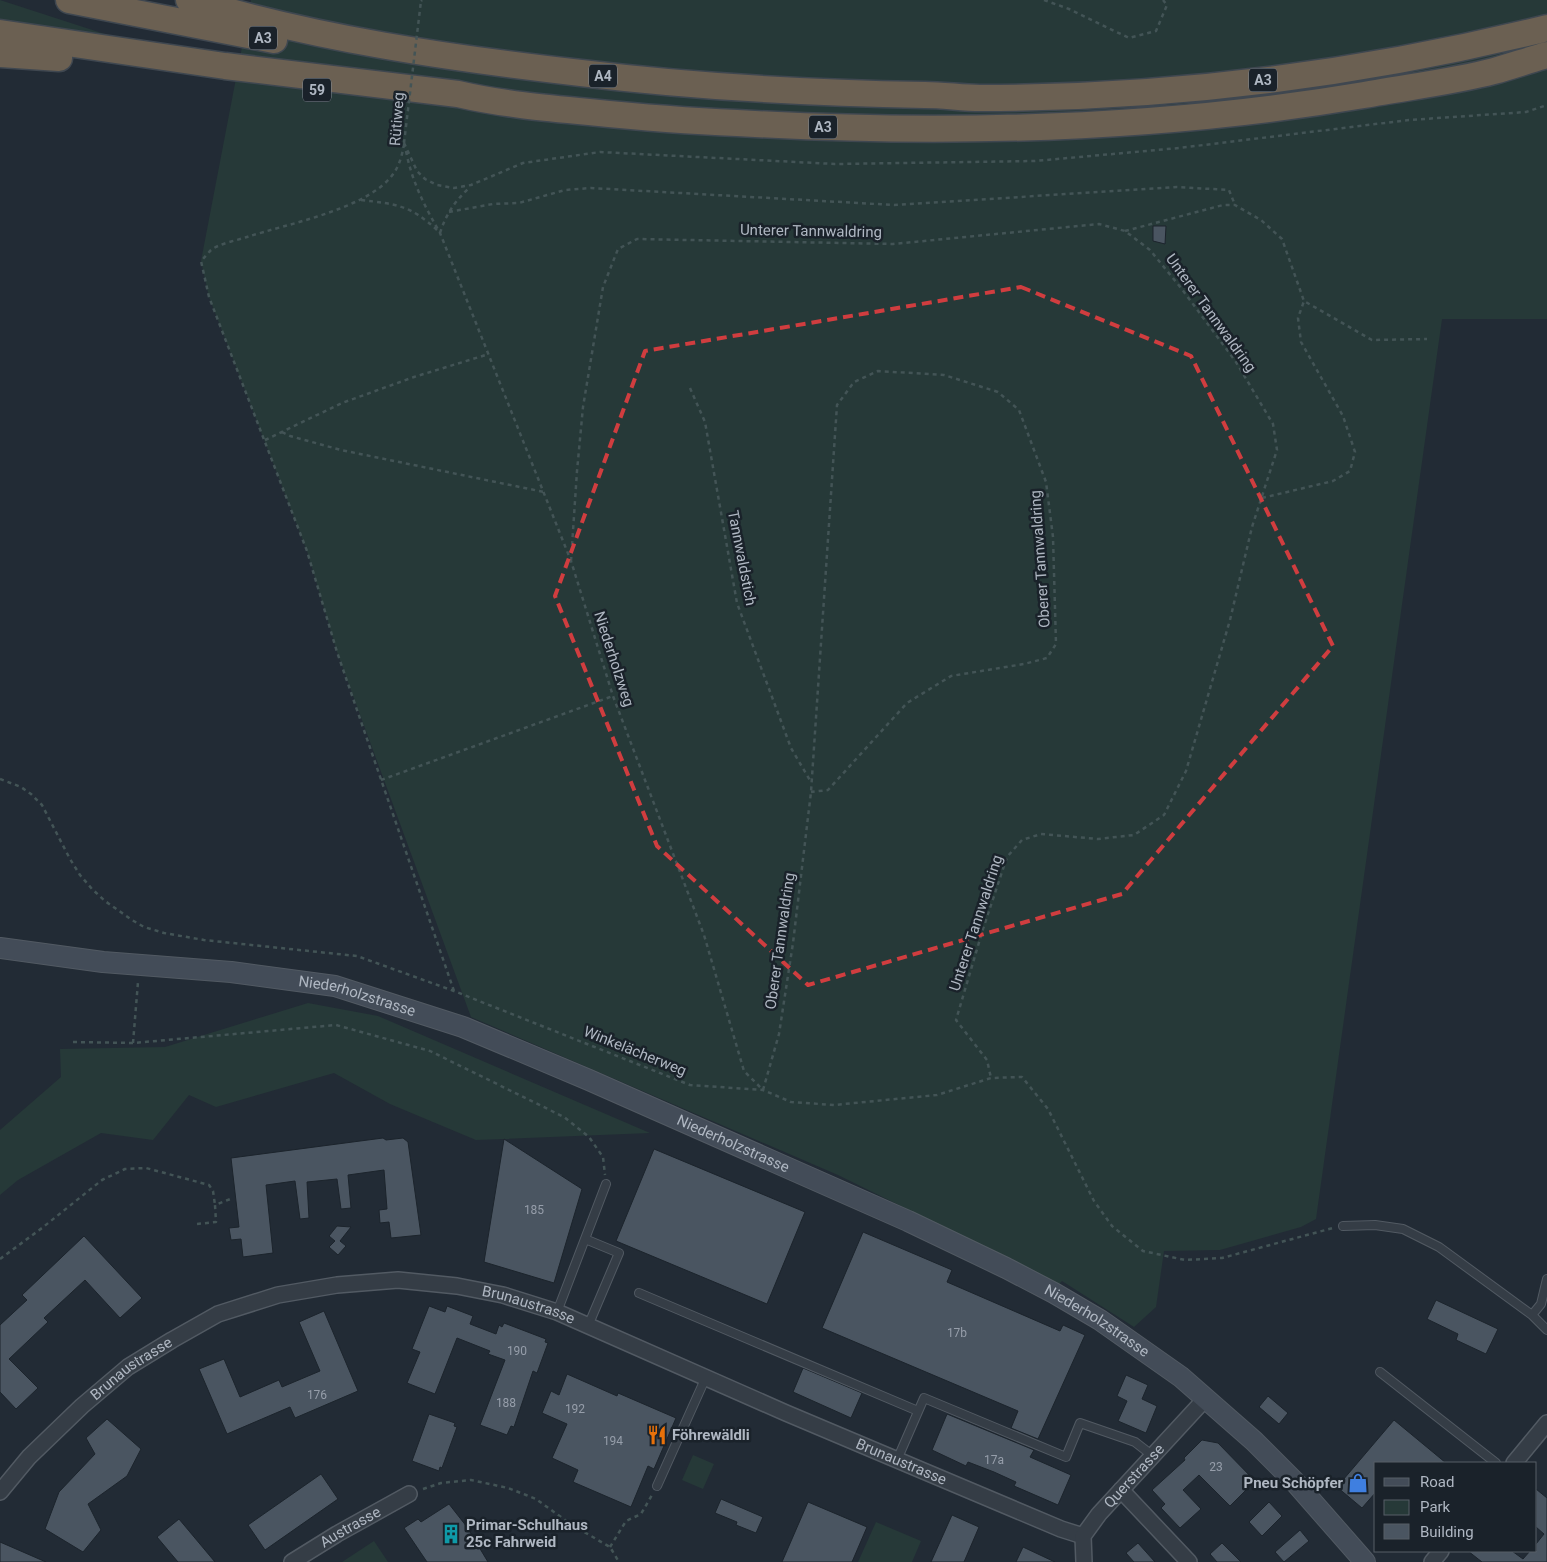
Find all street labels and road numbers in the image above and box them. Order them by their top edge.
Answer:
road number: A3 [249,26,277,49]
road number: A4 [589,64,617,88]
road number: A3 [1249,68,1277,92]
road number: 59 [303,78,331,102]
street label: Rütiweg [386,92,408,146]
road number: A3 [809,115,837,138]
street label: Unterer Tannwaldring [740,221,882,241]
street label: Unterer Tannwaldring [1162,250,1260,376]
street label: Oberer Tannwaldring [1026,490,1054,628]
street label: Tannwaldstich [724,509,760,607]
street label: Niederholzweg [590,609,638,709]
street label: Unterer Tannwaldring [945,853,1007,993]
street label: Oberer Tannwaldring [761,871,799,1011]
street label: Niederholzstrasse [297,972,418,1020]
street label: Winkelächerweg [581,1022,689,1080]
street label: Niederholzstrasse [674,1111,792,1176]
street label: Niederholzstrasse [1041,1281,1153,1361]
street label: Brunaustrasse [480,1282,578,1328]
street label: Brunaustrasse [87,1333,175,1404]
street label: Brunaustrasse [853,1435,949,1489]
street label: Querstrasse [1100,1440,1168,1512]
street label: Austrasse [316,1503,384,1551]

